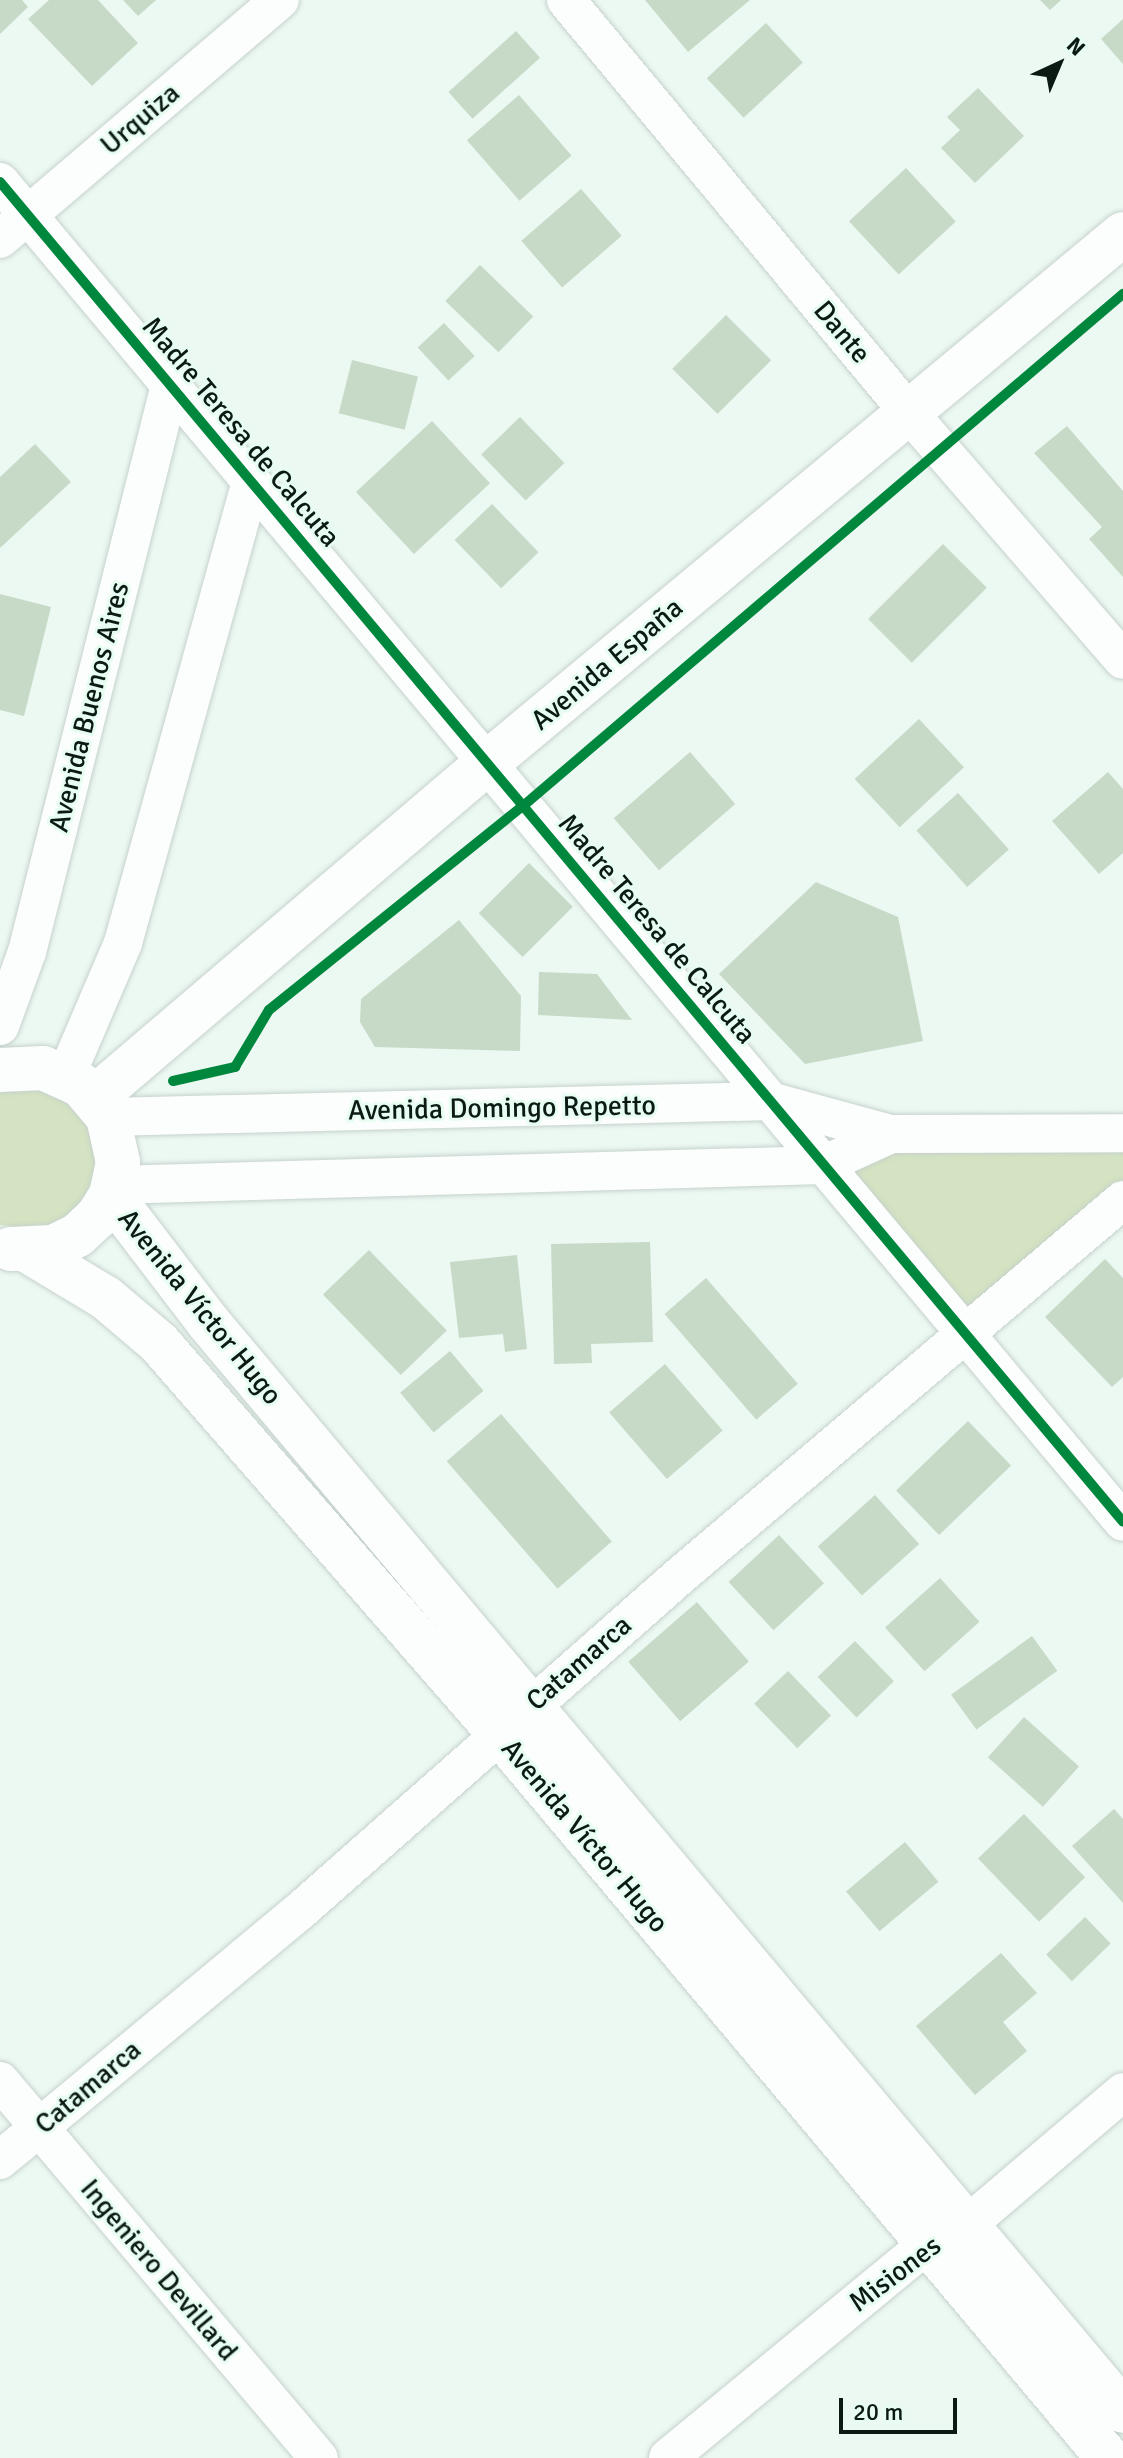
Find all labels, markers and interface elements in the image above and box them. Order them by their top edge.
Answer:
north arrow [1019,24,1099,104]
text: N [1061,31,1091,61]
street label: Urquiza [94,76,186,162]
street label: Dante [806,294,878,370]
street label: Madre Teresa de Calcuta [135,310,347,554]
street label: Avenida Buenos Aires [42,579,136,835]
street label: Avenida España [524,591,690,737]
street label: Madre Teresa de Calcuta [551,807,763,1051]
street label: Avenida Domingo Repetto [348,1089,656,1127]
street label: Avenida Víctor Hugo [111,1202,289,1412]
street label: Catamarca [520,1608,638,1718]
street label: Avenida Víctor Hugo [494,1732,676,1940]
street label: Catamarca [28,2033,148,2141]
street label: Ingeniero Devillard [73,2172,245,2368]
street label: Misiones [842,2229,948,2319]
scale bar [843,2382,961,2432]
text: 20 m [853,2397,903,2427]

